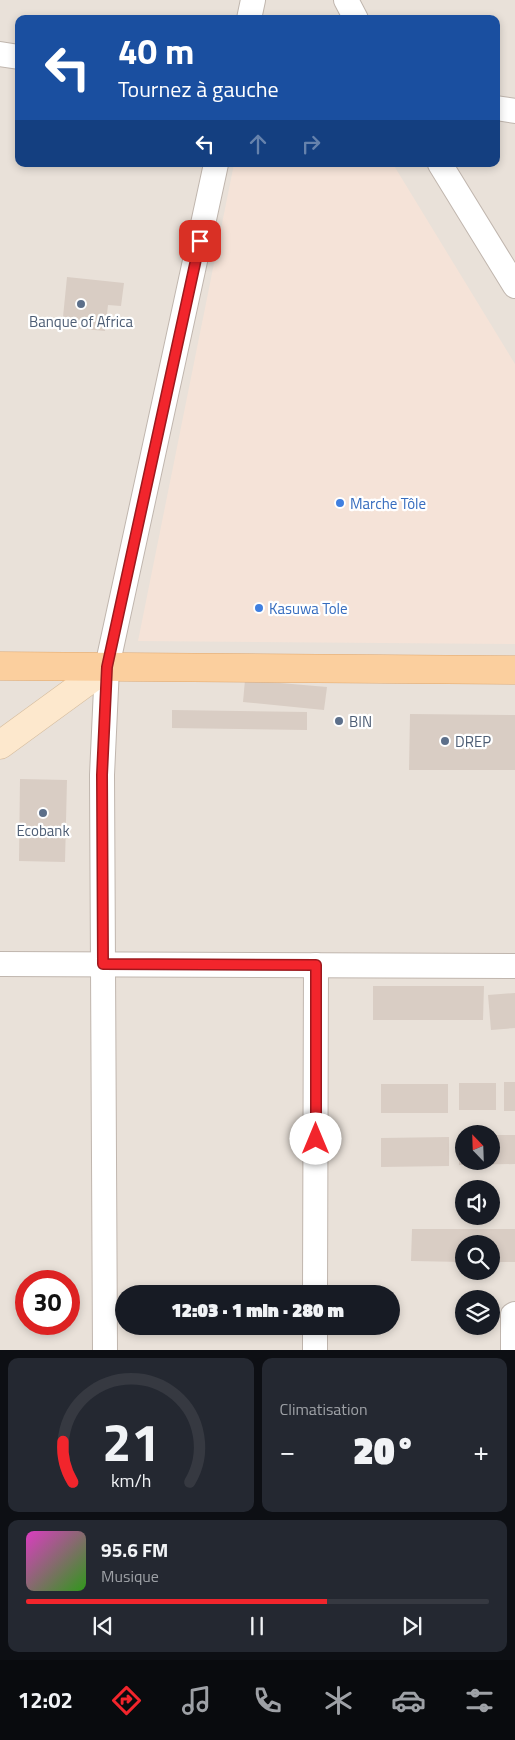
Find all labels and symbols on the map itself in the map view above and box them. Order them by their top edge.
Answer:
pin [179,220,221,262]
marker: Banque of Africa [75,298,87,310]
place label: Banque of Africa [29,310,134,333]
place label: Marche Tôle [350,492,426,515]
marker: Marche Tôle [334,497,346,509]
place label: Kasuwa Tole [269,597,348,620]
marker: Kasuwa Tole [253,602,265,614]
place label: BIN [349,710,372,733]
marker: BIN [333,715,345,727]
place label: DREP [455,730,491,753]
marker: DREP [439,735,451,747]
marker: Ecobank [37,807,49,819]
place label: Ecobank [16,819,70,842]
position arrow [289,1112,341,1164]
north arrow [455,1125,500,1170]
speed limit sign: 30 [15,1270,80,1335]

